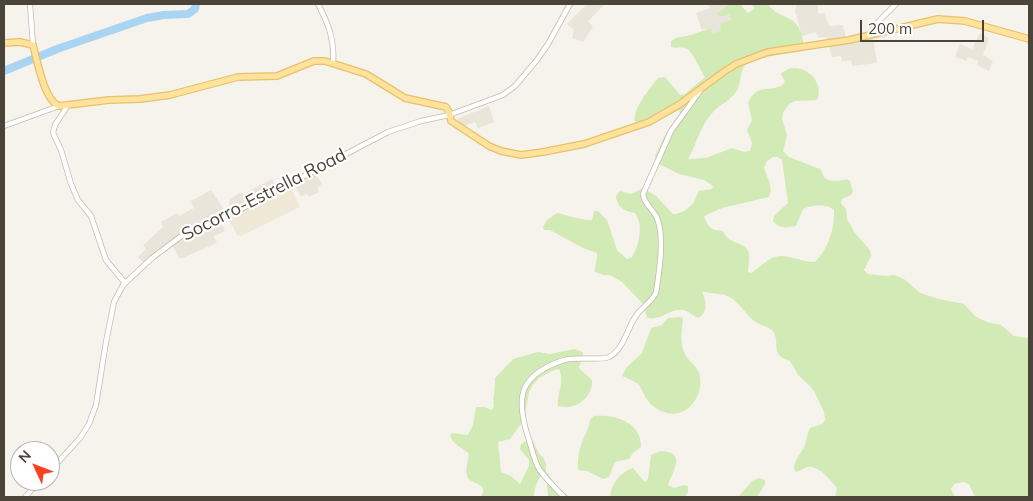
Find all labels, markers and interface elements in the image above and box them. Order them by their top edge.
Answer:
scale bar [863,10,987,42]
text: 200 m [868,19,912,38]
street label: Socorro-Estrella Road [178,144,350,246]
north arrow [10,441,60,491]
text: N [15,446,35,466]

